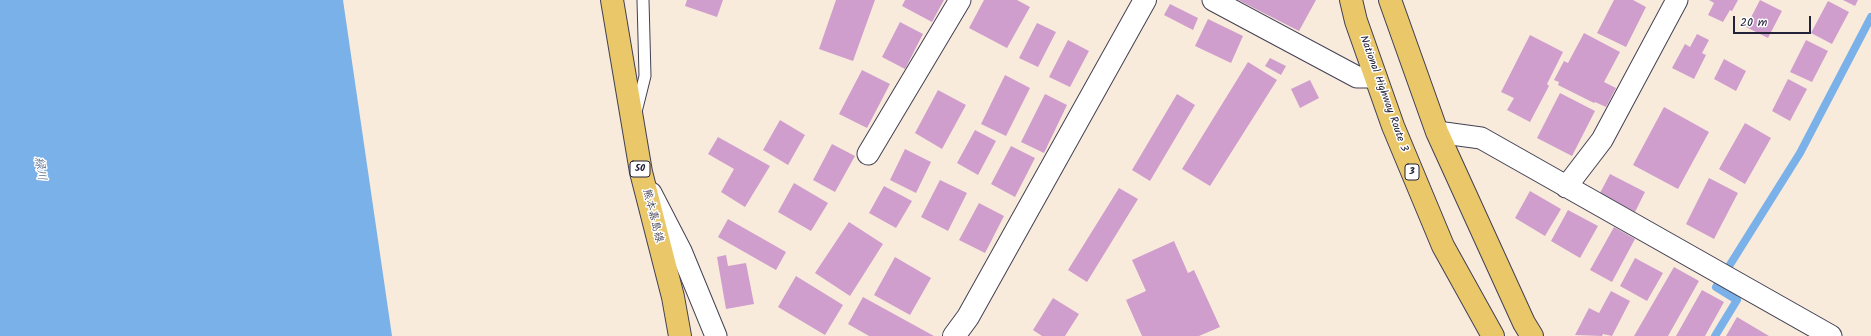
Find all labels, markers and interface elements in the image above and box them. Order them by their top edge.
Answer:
scale bar [1735,8,1813,34]
text: 20 m [1740,13,1767,32]
street label: National Highway Route 3 [1356,34,1410,154]
water label: 緑川 [30,156,48,182]
road number: 50 [630,161,650,177]
road number: 3 [1405,164,1419,180]
street label: 熊本嘉島線 [639,188,665,244]

